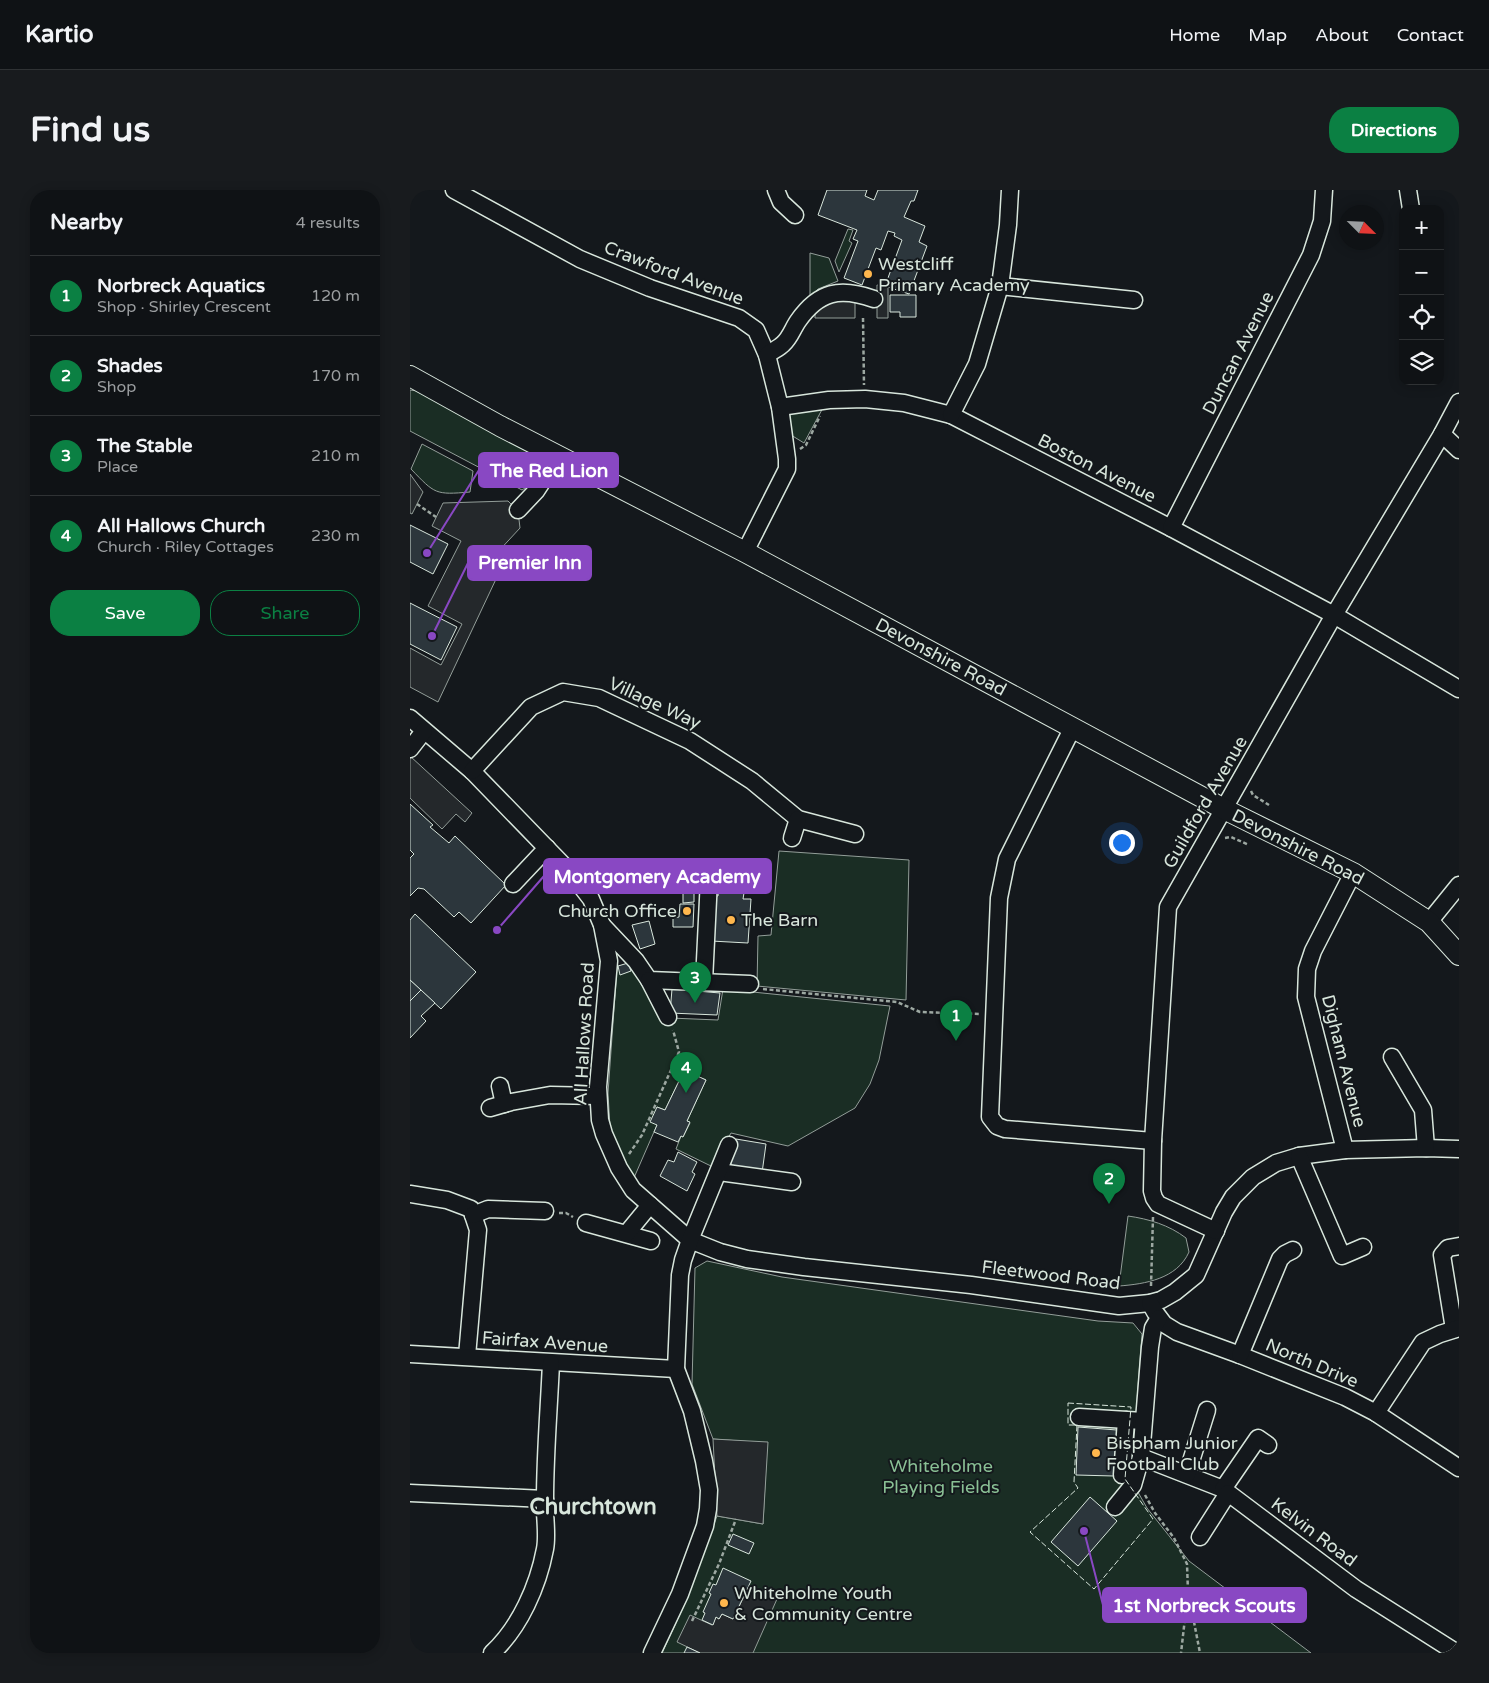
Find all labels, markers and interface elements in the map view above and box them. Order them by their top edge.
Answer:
text: Kartio [25,20,94,49]
text: Home [1169,24,1220,46]
text: Map [1248,24,1287,46]
text: About [1315,24,1369,46]
text: Contact [1397,24,1464,46]
button: Directions [1329,107,1459,153]
text: Find us [30,109,150,151]
north arrow [1339,205,1384,250]
map controls [1399,205,1444,385]
button: + [1399,205,1444,250]
text: Nearby [50,210,123,235]
text: 4 results [296,213,360,233]
street label: Crawford Avenue [601,236,747,310]
button: − [1399,250,1444,295]
place label: Westcliff Primary Academy [878,253,1030,296]
marker: Westcliff Primary Academy [862,268,874,280]
text: Norbreck Aquatics [97,275,265,297]
text: 1 [61,286,71,306]
text: 120 m [311,286,360,306]
street label: Duncan Avenue [1198,288,1278,418]
button: locate [1399,295,1444,340]
text: Shop · Shirley Crescent [97,297,271,317]
button: layers [1399,340,1444,385]
text: Shades [97,355,163,377]
text: 2 [61,366,71,386]
text: 170 m [311,366,360,386]
text: Shop [97,377,136,397]
street label: Boston Avenue [1034,429,1160,507]
text: The Stable [97,435,192,457]
text: 3 [61,446,71,466]
text: 210 m [311,446,360,466]
callout: The Red Lion [479,453,618,487]
text: Place [97,457,138,477]
text: The Red Lion [489,460,608,482]
text: All Hallows Church [97,515,265,537]
text: 4 [61,526,71,546]
text: 230 m [311,526,360,546]
text: Church · Riley Cottages [97,537,274,557]
callout: Premier Inn [468,546,591,580]
text: Premier Inn [478,552,582,574]
button: Save [50,590,200,636]
button: Share [210,590,360,636]
street label: Devonshire Road [872,613,1010,701]
street label: Village Way [605,672,705,734]
street label: Guildford Avenue [1158,732,1252,872]
street label: Devonshire Road [1228,804,1368,890]
your location [1109,830,1135,856]
callout: Montgomery Academy [544,859,771,893]
text: Montgomery Academy [553,866,761,889]
place label: Church Office [558,900,677,922]
marker: Church Office [681,905,693,917]
place label: The Barn [741,909,818,931]
marker: The Barn [725,914,737,926]
street label: All Hallows Road [569,962,599,1106]
pin: 3 [679,962,711,1003]
street label: Digham Avenue [1317,992,1371,1130]
pin: 1 [940,1000,972,1041]
pin: 4 [670,1052,702,1093]
pin: 2 [1093,1163,1125,1204]
street label: Fleetwood Road [980,1256,1122,1294]
street label: Fairfax Avenue [481,1327,609,1357]
street label: North Drive [1262,1334,1362,1392]
place label: Bispham Junior Football Club [1106,1432,1238,1475]
marker: Bispham Junior Football Club [1090,1447,1102,1459]
park label: Whiteholme Playing Fields [882,1455,1000,1498]
street label: Kelvin Road [1267,1493,1361,1571]
district label: Churchtown [529,1494,657,1520]
place label: Whiteholme Youth & Community Centre [734,1582,912,1625]
callout: 1st Norbreck Scouts [1103,1588,1306,1622]
text: 1st Norbreck Scouts [1112,1595,1296,1617]
marker: Whiteholme Youth & Community Centre [718,1597,730,1609]

